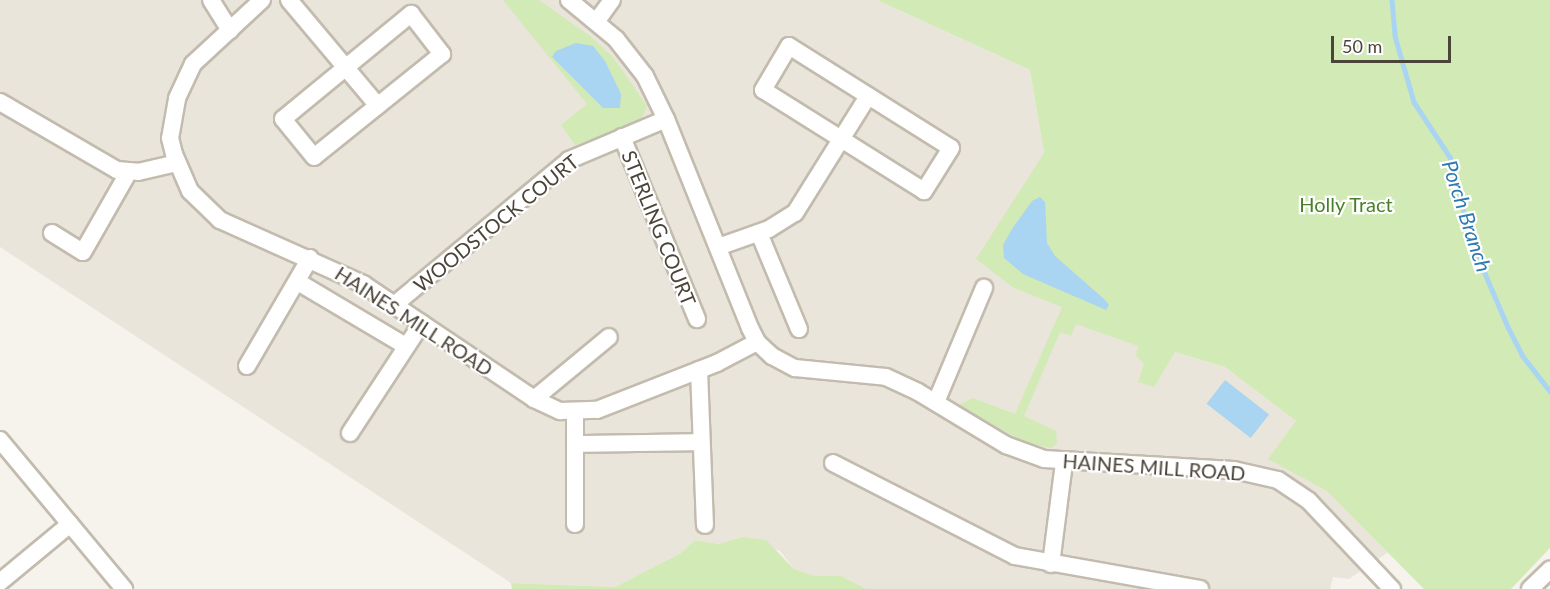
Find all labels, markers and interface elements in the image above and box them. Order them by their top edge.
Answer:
scale bar [1334,24,1454,62]
text: 50 m [1342,35,1382,57]
street label: STERLING COURT [617,147,701,309]
street label: WOODSTOCK COURT [409,149,583,297]
water label: Porch Branch [1437,157,1497,275]
park label: Holly Tract [1299,192,1393,216]
street label: HAINES MILL ROAD [330,261,498,381]
street label: HAINES MILL ROAD [1061,449,1247,485]

